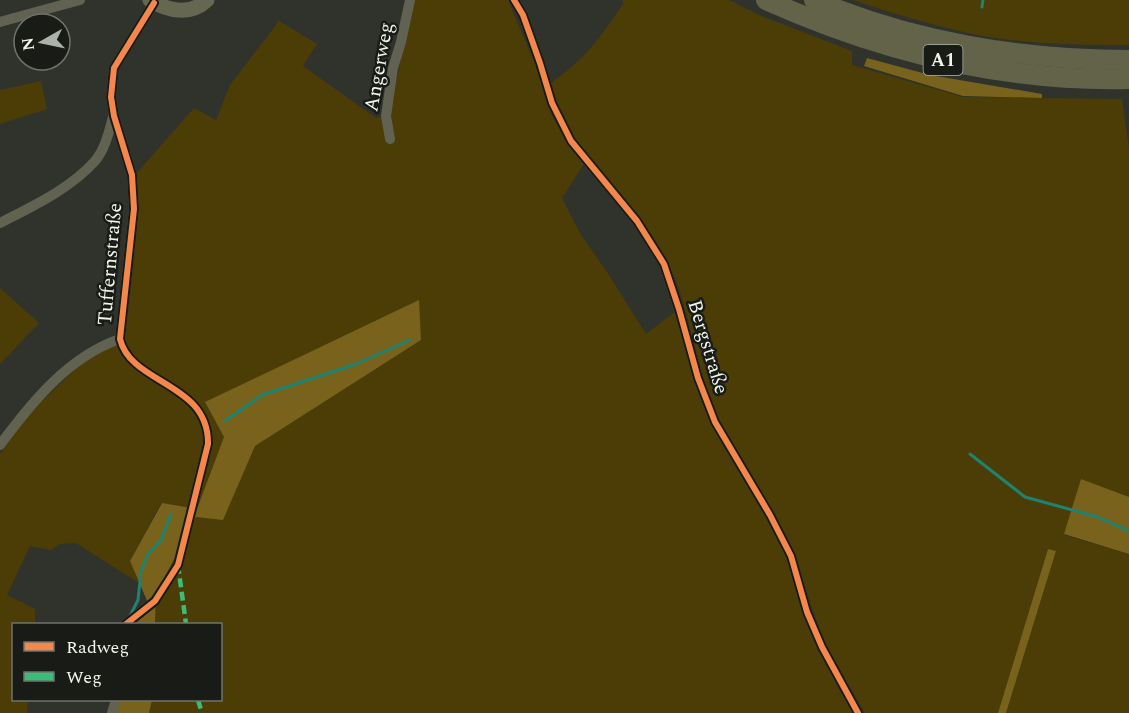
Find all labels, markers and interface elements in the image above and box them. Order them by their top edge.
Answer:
north arrow [12,12,72,72]
street label: Angerweg [356,20,402,114]
text: N [15,36,41,53]
road number: A1 [924,45,962,75]
street label: Tuffernstraße [90,202,130,326]
street label: Bergstraße [679,296,737,398]
legend [12,623,222,701]
text: Radweg [66,634,129,661]
text: Weg [66,664,102,691]

